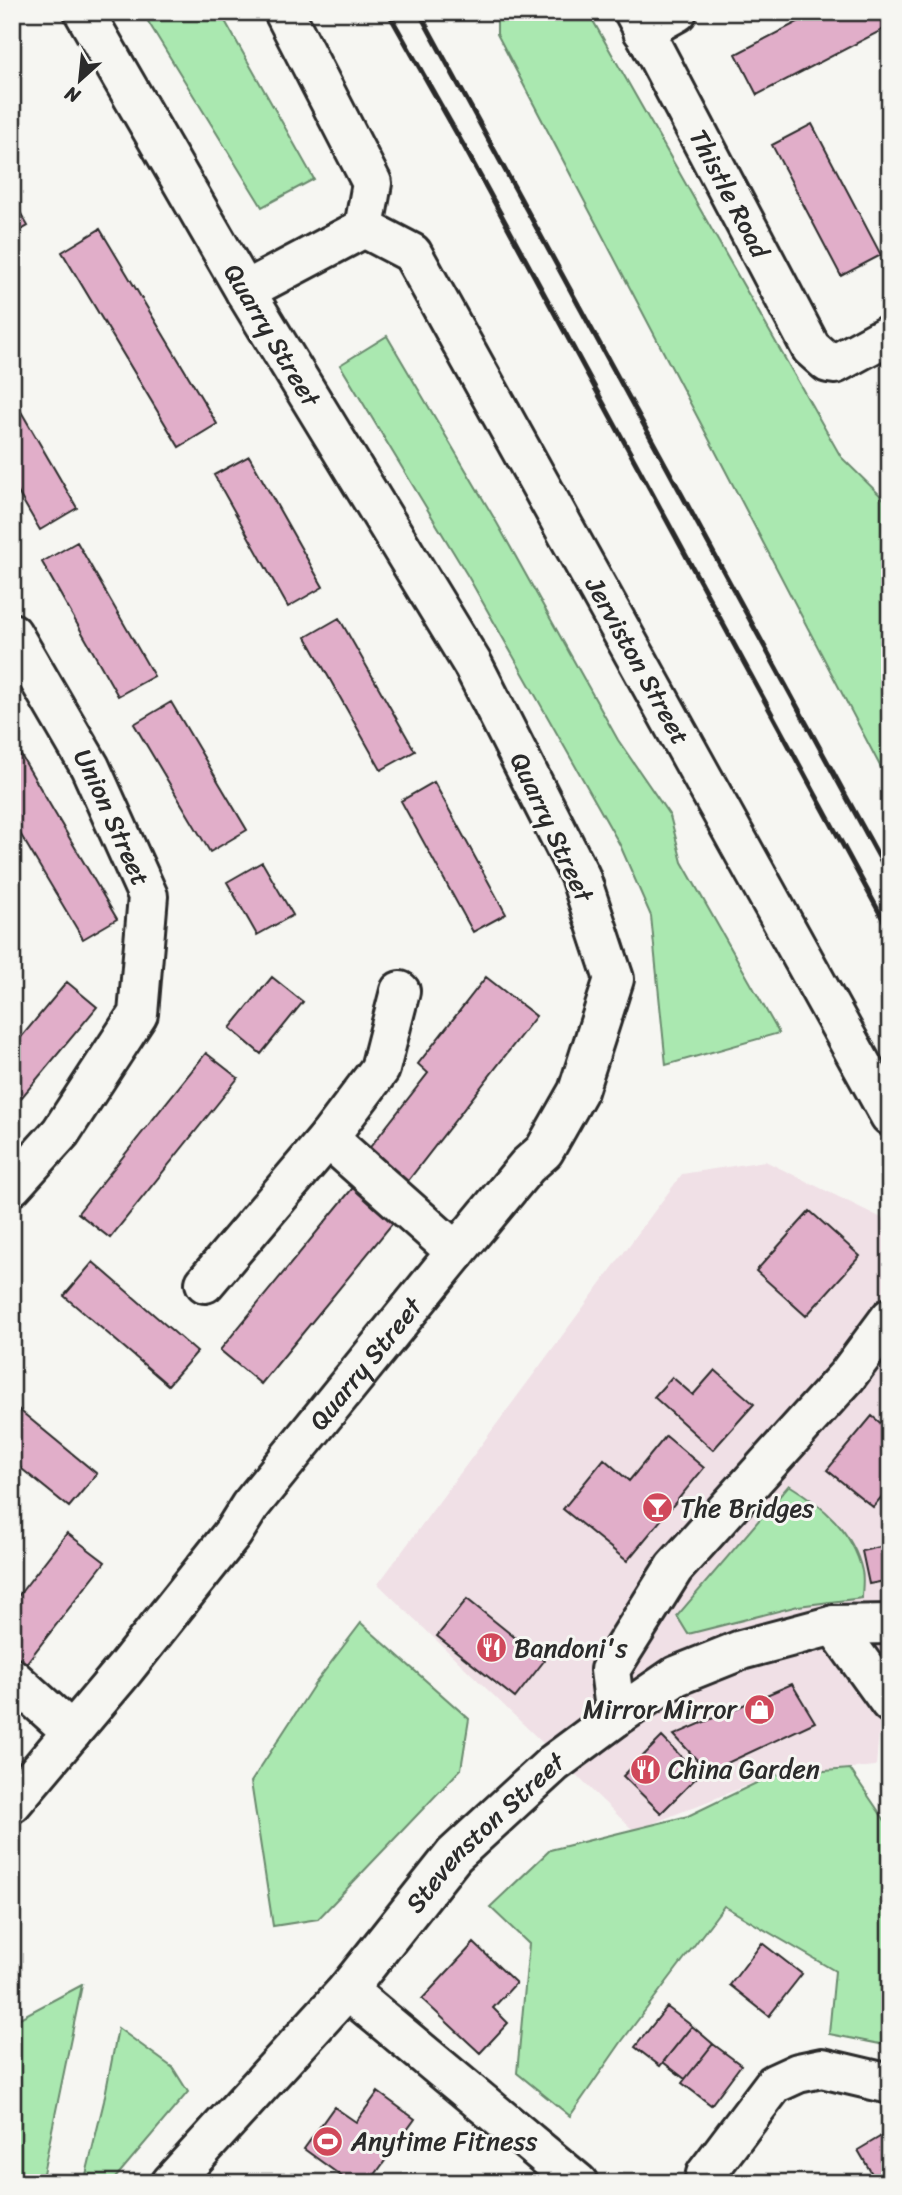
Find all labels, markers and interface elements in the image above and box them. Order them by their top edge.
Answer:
north arrow [46,46,116,116]
text: N [58,77,87,113]
street label: Thistle Road [676,120,784,268]
street label: Quarry Street [211,254,334,417]
street label: Jerviston Street [572,567,703,753]
street label: Union Street [61,739,164,894]
street label: Quarry Street [497,744,607,911]
street label: Quarry Street [297,1286,435,1441]
place label: The Bridges [680,1485,814,1531]
bar icon: The Bridges [640,1491,674,1525]
place label: Bandoni's [514,1625,628,1671]
restaurant icon: Bandoni's [474,1631,508,1665]
place label: Mirror Mirror [583,1686,738,1732]
shop icon: Mirror Mirror [743,1692,777,1726]
street label: Stevenston Street [393,1739,576,1923]
place label: China Garden [668,1746,820,1792]
restaurant icon: China Garden [628,1752,662,1786]
place label: Anytime Fitness [350,2118,537,2164]
sports icon: Anytime Fitness [311,2124,345,2158]

